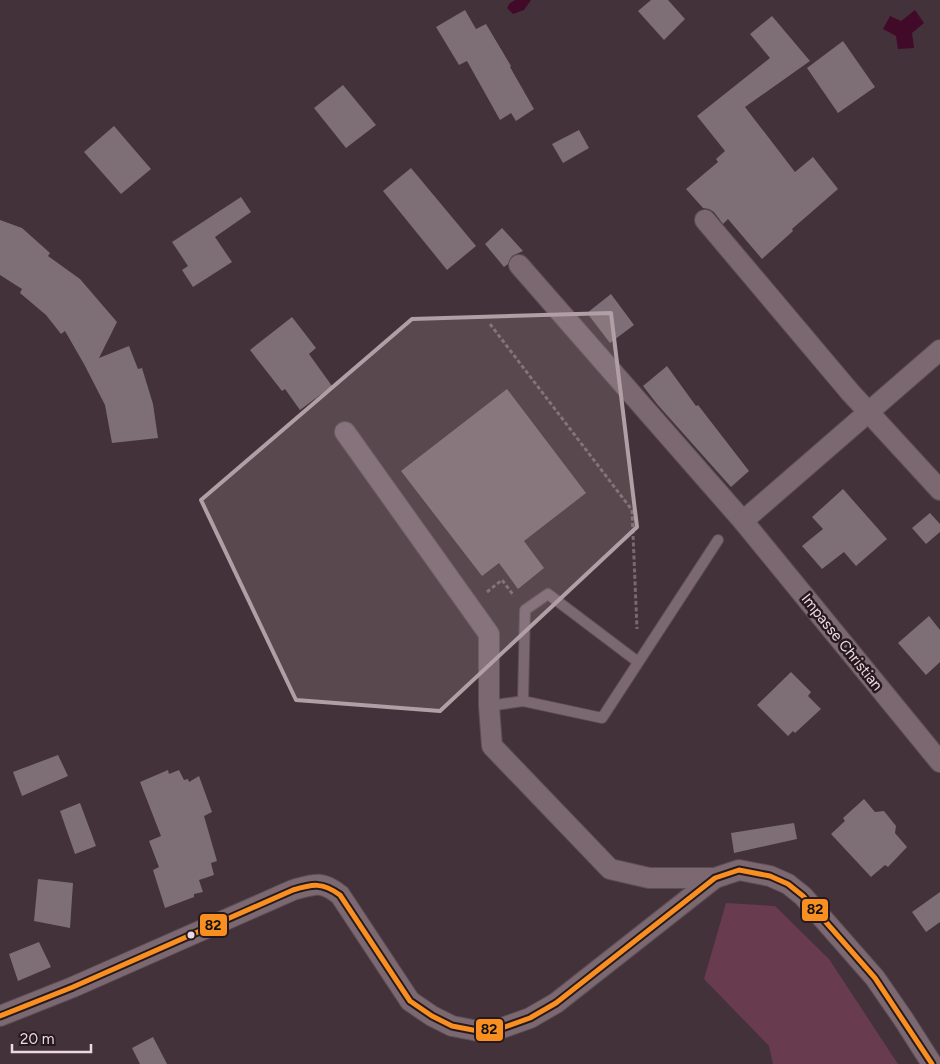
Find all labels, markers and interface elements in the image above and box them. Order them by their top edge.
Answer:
street label: Impasse Christian [798,590,886,694]
line badge: 82 [801,898,829,922]
text: 82 [807,901,823,918]
line badge: 82 [199,913,228,937]
text: 82 [205,917,221,934]
unlabelled marker [186,930,196,940]
line badge: 82 [475,1018,504,1042]
text: 82 [481,1021,497,1038]
scale bar [12,1022,91,1054]
text: 20 m [20,1030,54,1048]

